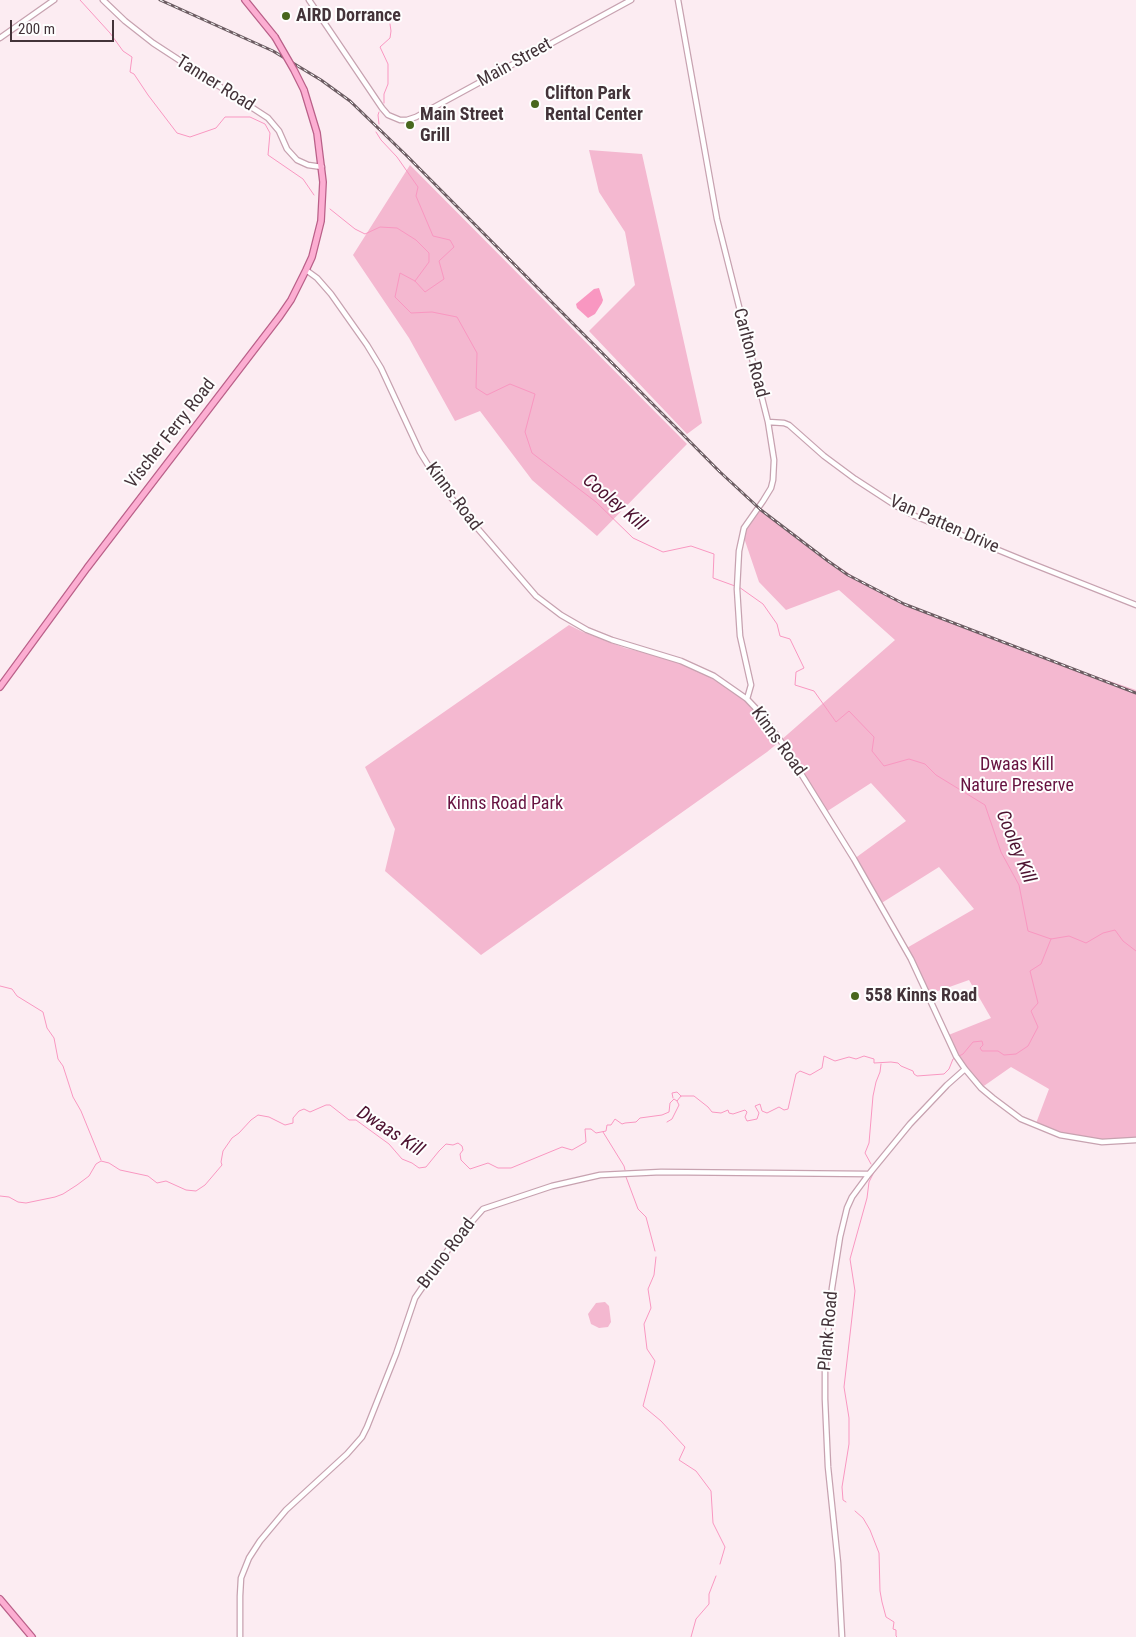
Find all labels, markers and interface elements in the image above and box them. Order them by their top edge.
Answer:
place label: AIRD Dorrance [296,5,401,27]
scale bar [12,10,116,42]
marker: AIRD Dorrance [280,10,292,22]
text: 200 m [18,20,55,38]
street label: Main Street [474,34,556,92]
street label: Tanner Road [172,51,258,117]
place label: Clifton Park Rental Center [545,83,643,126]
marker: Clifton Park Rental Center [529,98,541,110]
place label: Main Street Grill [420,104,503,146]
marker: Main Street Grill [404,119,416,131]
street label: Carlton Road [728,306,772,400]
street label: Vischer Ferry Road [121,375,221,493]
street label: Kinns Road [420,459,486,535]
water label: Cooley Kill [577,470,651,536]
street label: Van Patten Drive [886,491,1002,559]
street label: Kinns Road [746,703,810,781]
park label: Dwaas Kill Nature Preserve [960,754,1074,796]
park label: Kinns Road Park [447,793,563,815]
water label: Cooley Kill [990,807,1040,887]
place label: 558 Kinns Road [865,985,977,1007]
marker: 558 Kinns Road [849,990,861,1002]
water label: Dwaas Kill [352,1102,428,1162]
street label: Bruno Road [414,1215,480,1293]
street label: Plank Road [815,1290,843,1372]

